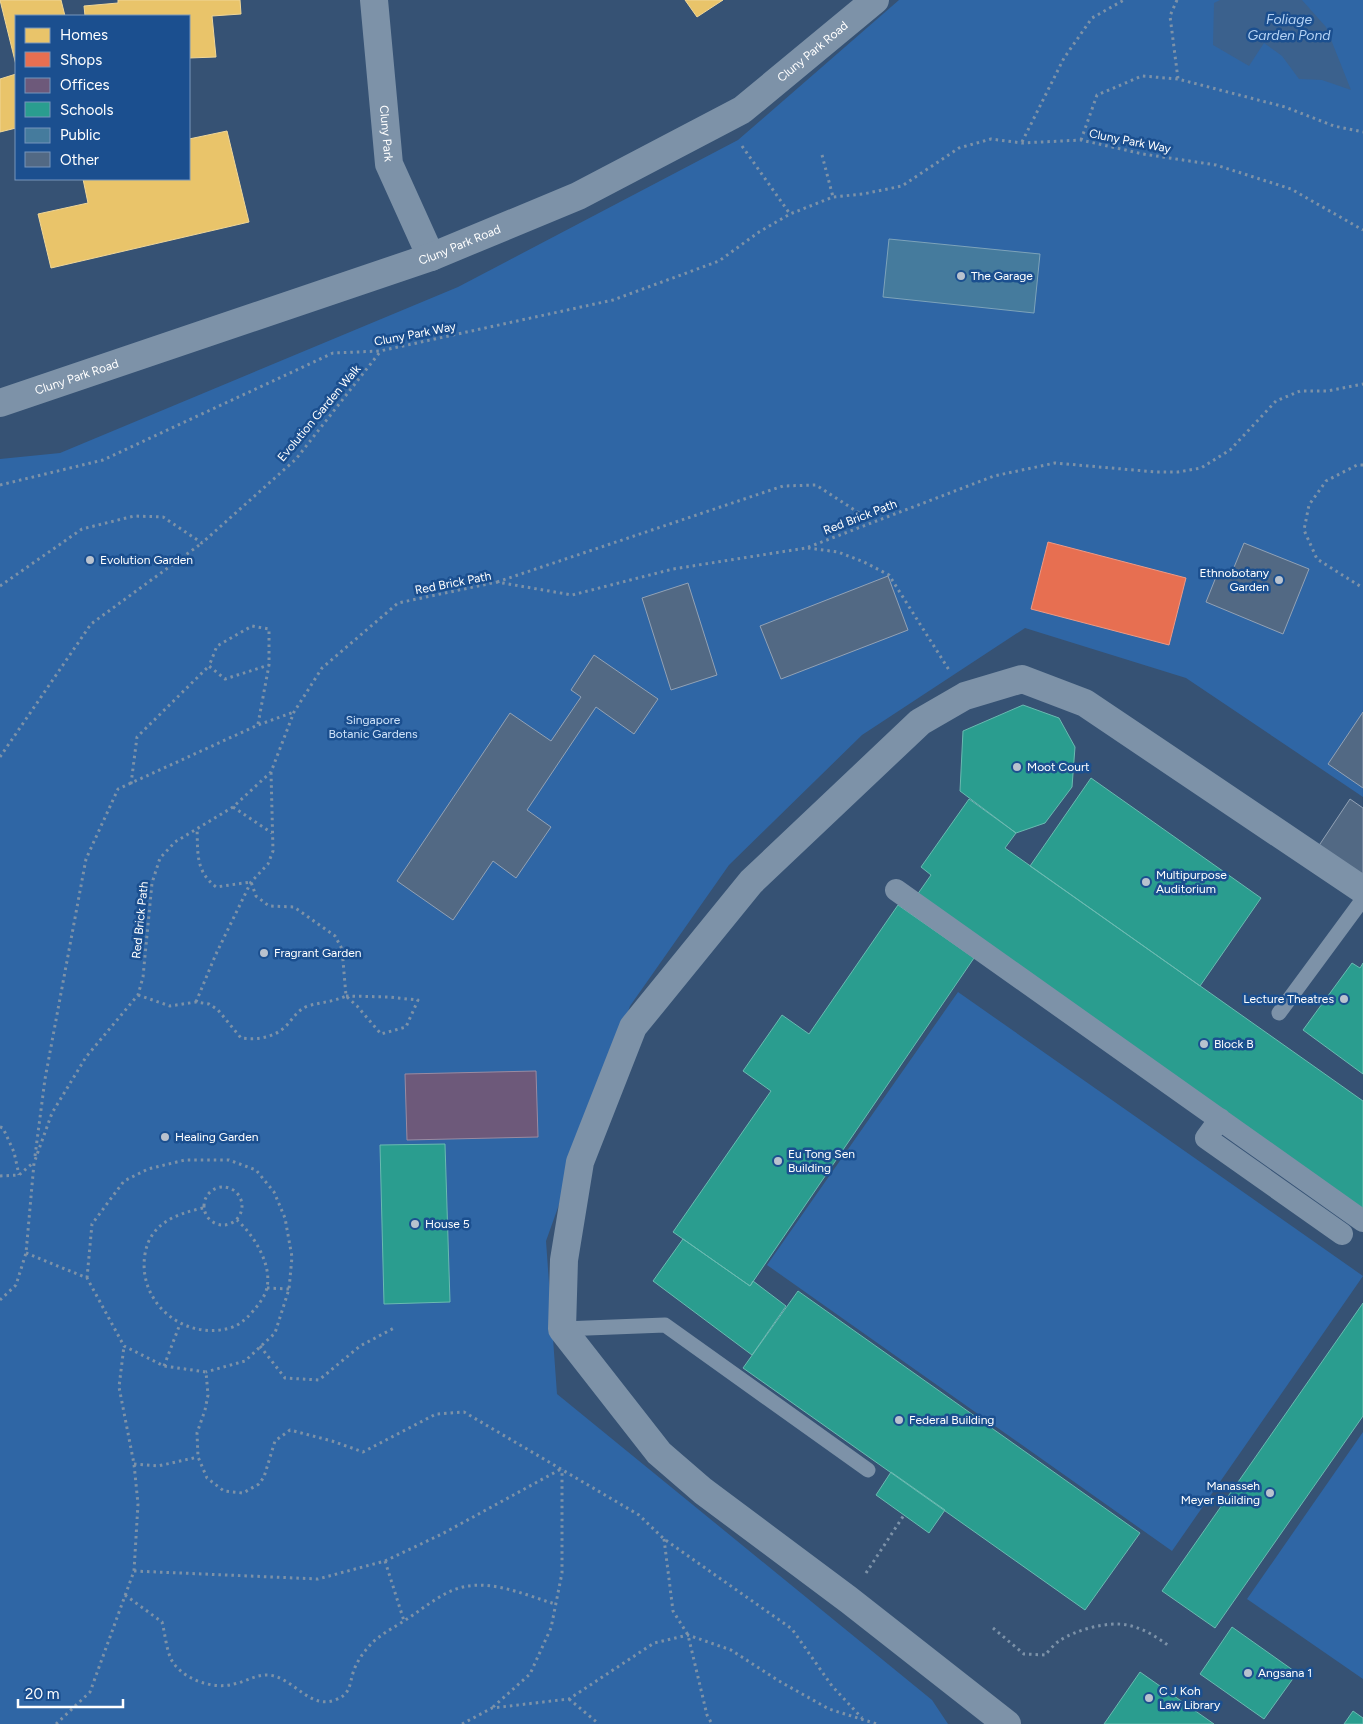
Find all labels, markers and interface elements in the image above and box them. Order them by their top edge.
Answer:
water label: Foliage Garden Pond [1248,11,1331,44]
legend [15,15,190,180]
street label: Cluny Park Road [774,18,851,85]
text: Homes [60,26,108,44]
text: Shops [60,51,102,69]
text: Offices [60,76,110,94]
text: Schools [60,101,113,119]
street label: Cluny Park [377,105,396,163]
text: Public [60,126,101,144]
street label: Cluny Park Way [1088,126,1173,156]
text: Other [60,151,99,169]
street label: Cluny Park Road [417,222,503,268]
place label: The Garage [971,269,1033,283]
marker: The Garage [955,270,967,282]
street label: Cluny Park Way [373,319,458,349]
street label: Cluny Park Road [33,356,120,398]
street label: Evolution Garden Walk [275,362,364,464]
street label: Red Brick Path [821,496,899,537]
place label: Evolution Garden [100,553,193,567]
marker: Evolution Garden [84,554,96,566]
place label: Ethnobotany Garden [1199,566,1270,594]
street label: Red Brick Path [414,569,493,597]
marker: Ethnobotany Garden [1273,574,1285,586]
park label: Singapore Botanic Gardens [328,713,418,741]
place label: Moot Court [1027,760,1090,774]
marker: Moot Court [1011,761,1023,773]
place label: Multipurpose Auditorium [1156,868,1227,896]
marker: Multipurpose Auditorium [1140,876,1152,888]
street label: Red Brick Path [129,880,151,959]
place label: Fragrant Garden [274,946,362,960]
marker: Fragrant Garden [258,947,270,959]
place label: Lecture Theatres [1243,992,1334,1006]
marker: Lecture Theatres [1338,993,1350,1005]
place label: Block B [1214,1037,1254,1051]
marker: Block B [1198,1038,1210,1050]
place label: Healing Garden [175,1130,259,1144]
marker: Healing Garden [159,1131,171,1143]
place label: Eu Tong Sen Building [788,1147,855,1175]
marker: Eu Tong Sen Building [772,1155,784,1167]
place label: House 5 [425,1217,470,1231]
marker: House 5 [409,1218,421,1230]
place label: Federal Building [909,1413,994,1427]
marker: Federal Building [893,1414,905,1426]
place label: Manasseh Meyer Building [1181,1479,1260,1507]
marker: Manasseh Meyer Building [1264,1487,1276,1499]
place label: Angsana 1 [1258,1666,1312,1680]
marker: Angsana 1 [1242,1667,1254,1679]
scale bar [18,1676,122,1708]
place label: C J Koh Law Library [1159,1684,1221,1712]
text: 20 m [25,1685,59,1703]
marker: C J Koh Law Library [1143,1692,1155,1704]

